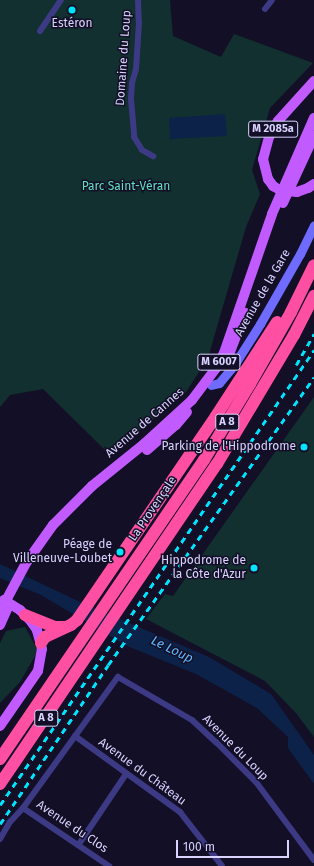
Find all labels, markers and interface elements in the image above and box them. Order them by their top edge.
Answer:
marker: Estéron [67,5,77,15]
street label: Domaine du Loup [113,10,135,106]
place label: Estéron [52,17,92,31]
road number: M 2085a [248,120,298,138]
park label: Parc Saint-Véran [82,180,170,194]
street label: Avenue de la Gare [232,247,294,339]
road number: M 6007 [197,353,241,371]
street label: Avenue de Cannes [103,385,187,461]
road number: A 8 [215,413,239,431]
place label: Parking de l'Hippodrome [162,440,296,454]
marker: Parking de l'Hippodrome [299,442,309,452]
street label: La Provençale [126,474,180,544]
place label: Péage de Villeneuve-Loubet [13,538,112,566]
marker: Péage de Villeneuve-Loubet [115,547,125,557]
place label: Hippodrome de la Côte d'Azur [161,554,246,582]
marker: Hippodrome de la Côte d'Azur [249,563,259,573]
water label: Le Loup [148,633,196,667]
road number: A 8 [34,709,58,727]
street label: Avenue du Loup [199,712,271,784]
street label: Avenue du Château [95,735,189,809]
street label: Avenue du Clos [34,798,110,856]
scale bar [178,832,291,858]
text: 100 m [183,840,215,854]

